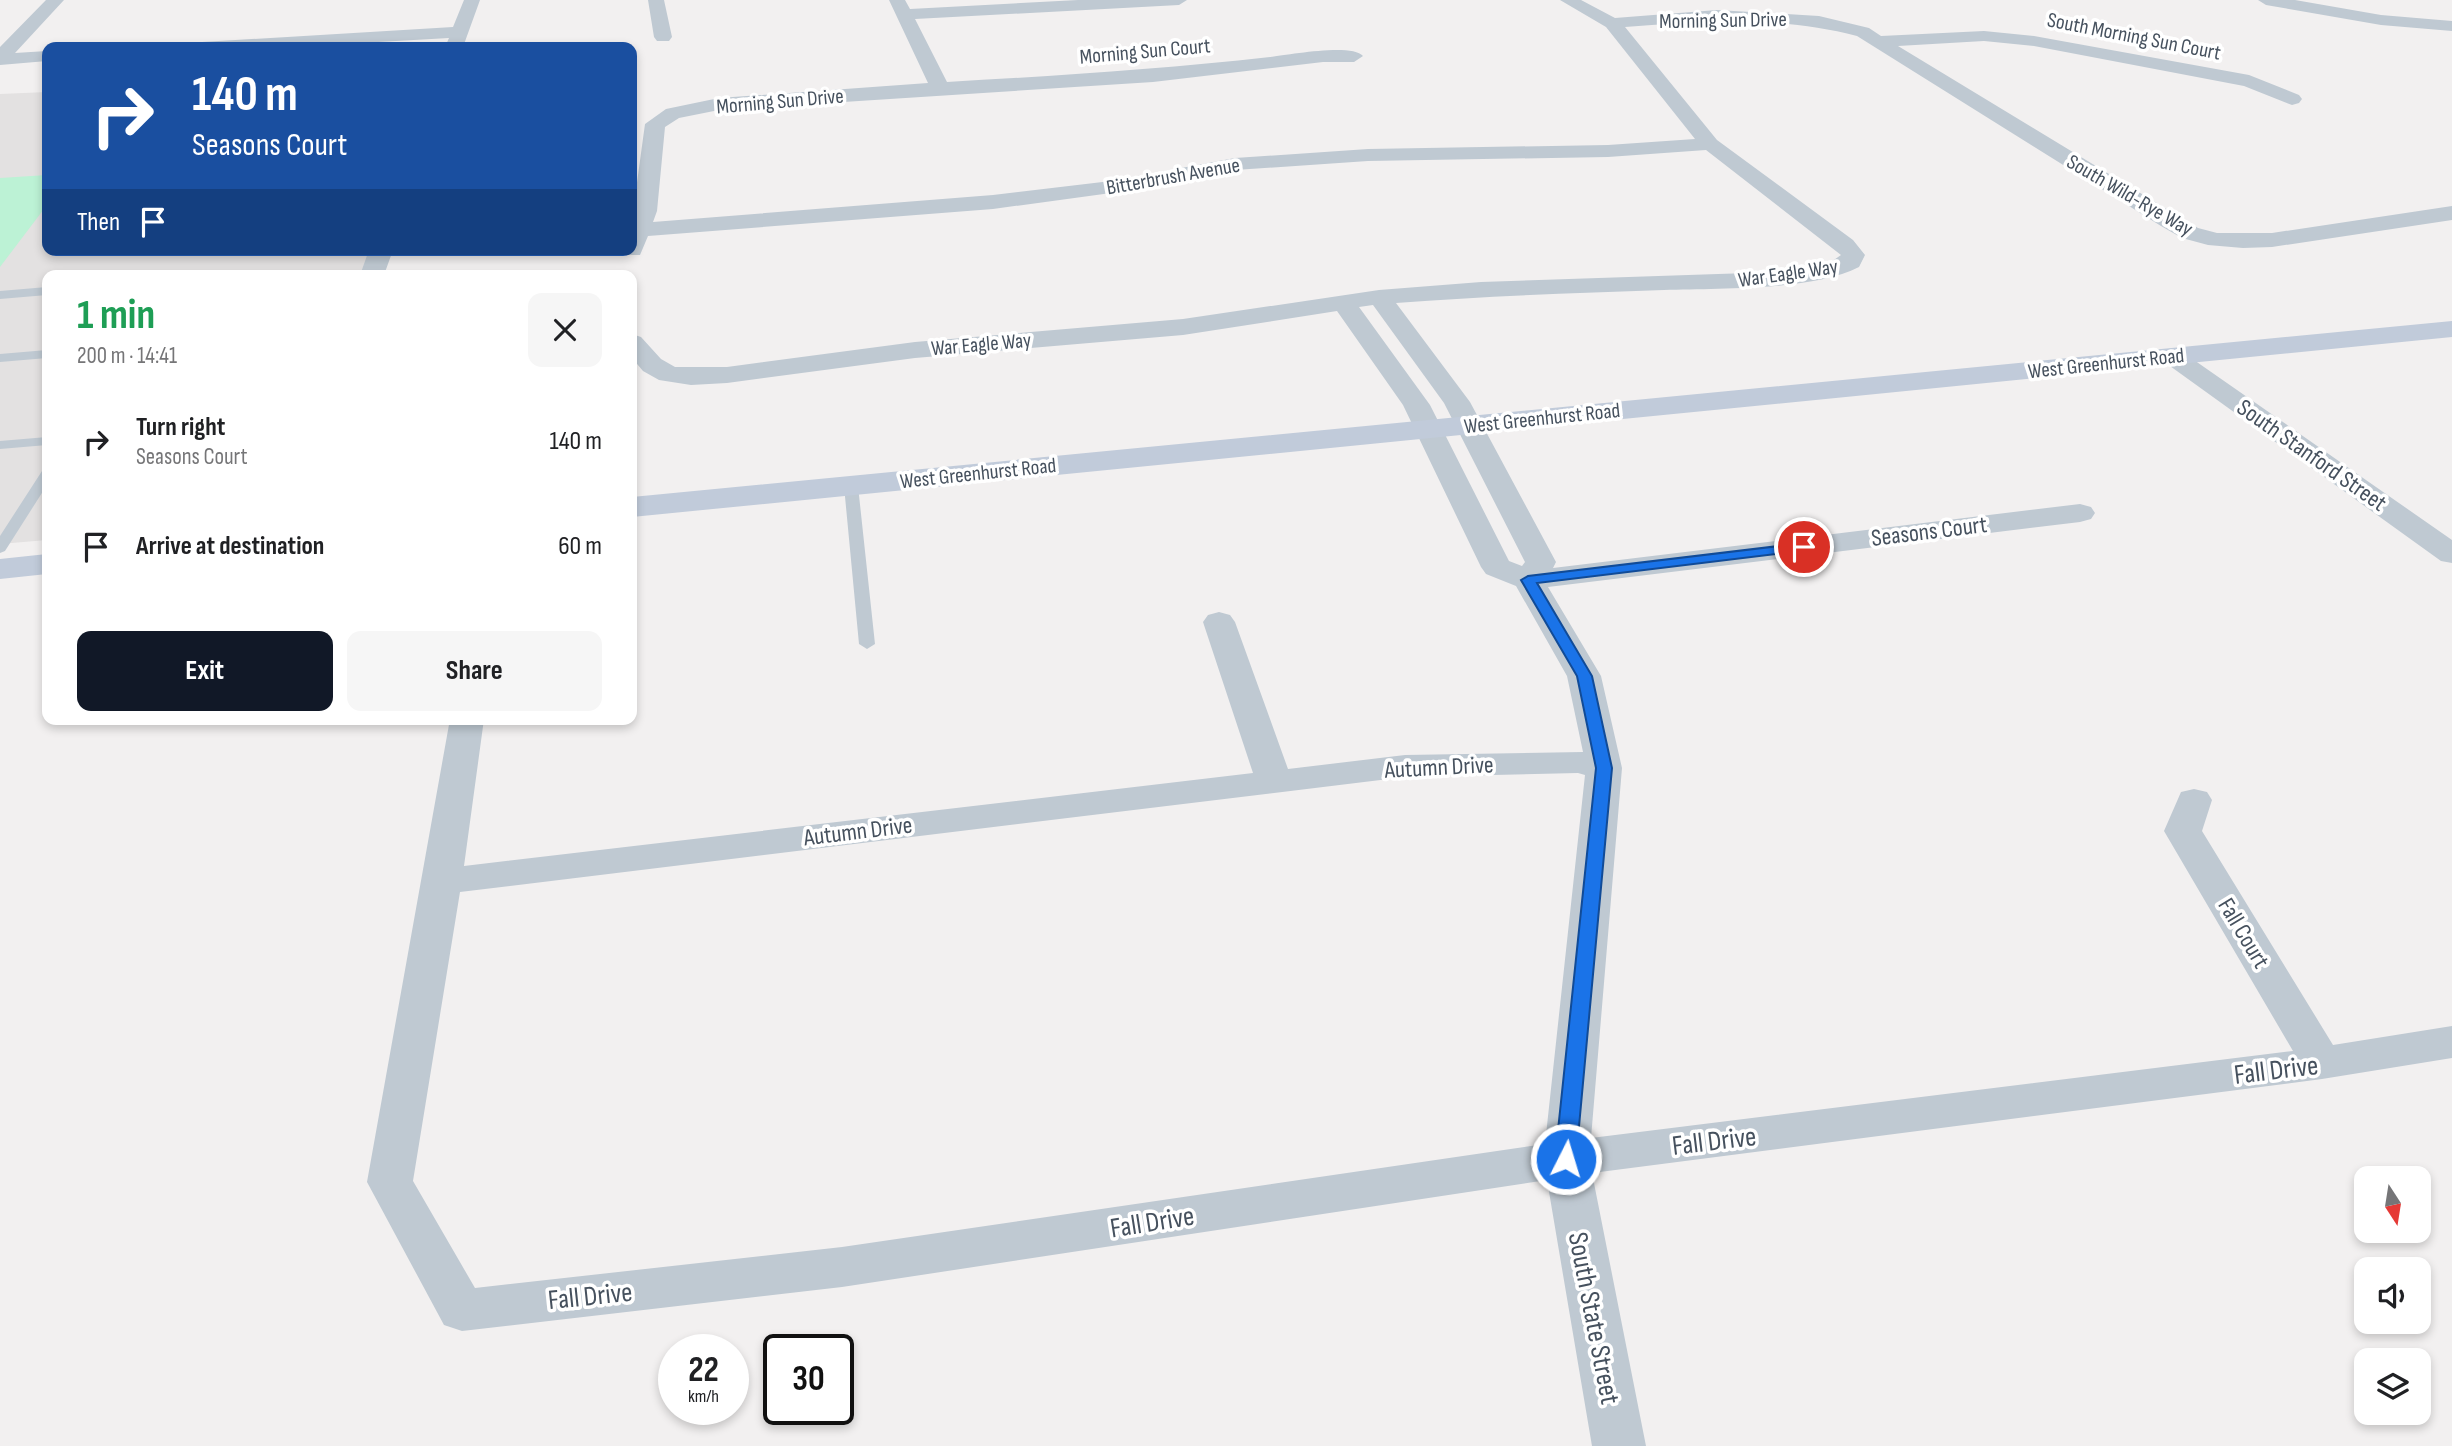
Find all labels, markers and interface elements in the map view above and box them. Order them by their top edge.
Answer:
street label: Morning Sun Drive [1659,7,1787,34]
street label: South Morning Sun Court [2045,7,2223,66]
street label: Morning Sun Court [1079,33,1211,70]
text: 140 m [192,66,298,125]
icon: right [77,70,168,161]
street label: Morning Sun Drive [715,83,845,120]
text: Seasons Court [192,126,347,165]
street label: South Wild-Rye Way [2062,149,2197,242]
street label: Bitterbrush Avenue [1104,152,1242,201]
icon: arrive [134,203,172,241]
text: Then [77,207,120,238]
street label: War Eagle Way [1737,254,1839,293]
text: 1 min [77,290,155,341]
button: close [528,293,602,367]
street label: War Eagle Way [930,328,1032,361]
text: 200 m · 14:41 [77,342,177,370]
street label: West Greenhurst Road [2027,343,2185,384]
street label: South Stanford Street [2231,393,2392,518]
street label: West Greenhurst Road [1463,398,1621,439]
text: Turn right [136,412,225,443]
icon: right [77,423,115,461]
text: 140 m [550,426,602,457]
text: Seasons Court [136,443,248,471]
street label: West Greenhurst Road [899,453,1057,494]
street label: Seasons Court [1870,510,1989,553]
pin [1774,517,1834,577]
icon: arrive [77,528,115,566]
icon: arrive [1785,528,1823,566]
text: Arrive at destination [136,531,324,562]
text: 60 m [558,531,602,562]
button: Exit [77,631,333,711]
button: Share [347,631,602,711]
street label: Autumn Drive [1383,750,1494,785]
street label: Autumn Drive [801,810,914,853]
street label: Fall Court [2211,893,2276,974]
street label: Fall Drive [2232,1049,2320,1092]
street label: Fall Drive [1670,1120,1758,1163]
position arrow [1529,1122,1603,1196]
north arrow [2354,1166,2431,1242]
map controls [2354,1166,2431,1425]
street label: Fall Drive [1108,1200,1197,1245]
street label: South State Street [1561,1229,1626,1407]
button: sound [2354,1257,2431,1334]
street label: Fall Drive [546,1276,634,1317]
speed limit sign: 30 [763,1334,854,1425]
button: layers [2354,1348,2431,1425]
text: 22 [688,1349,719,1392]
text: km/h [688,1386,719,1407]

